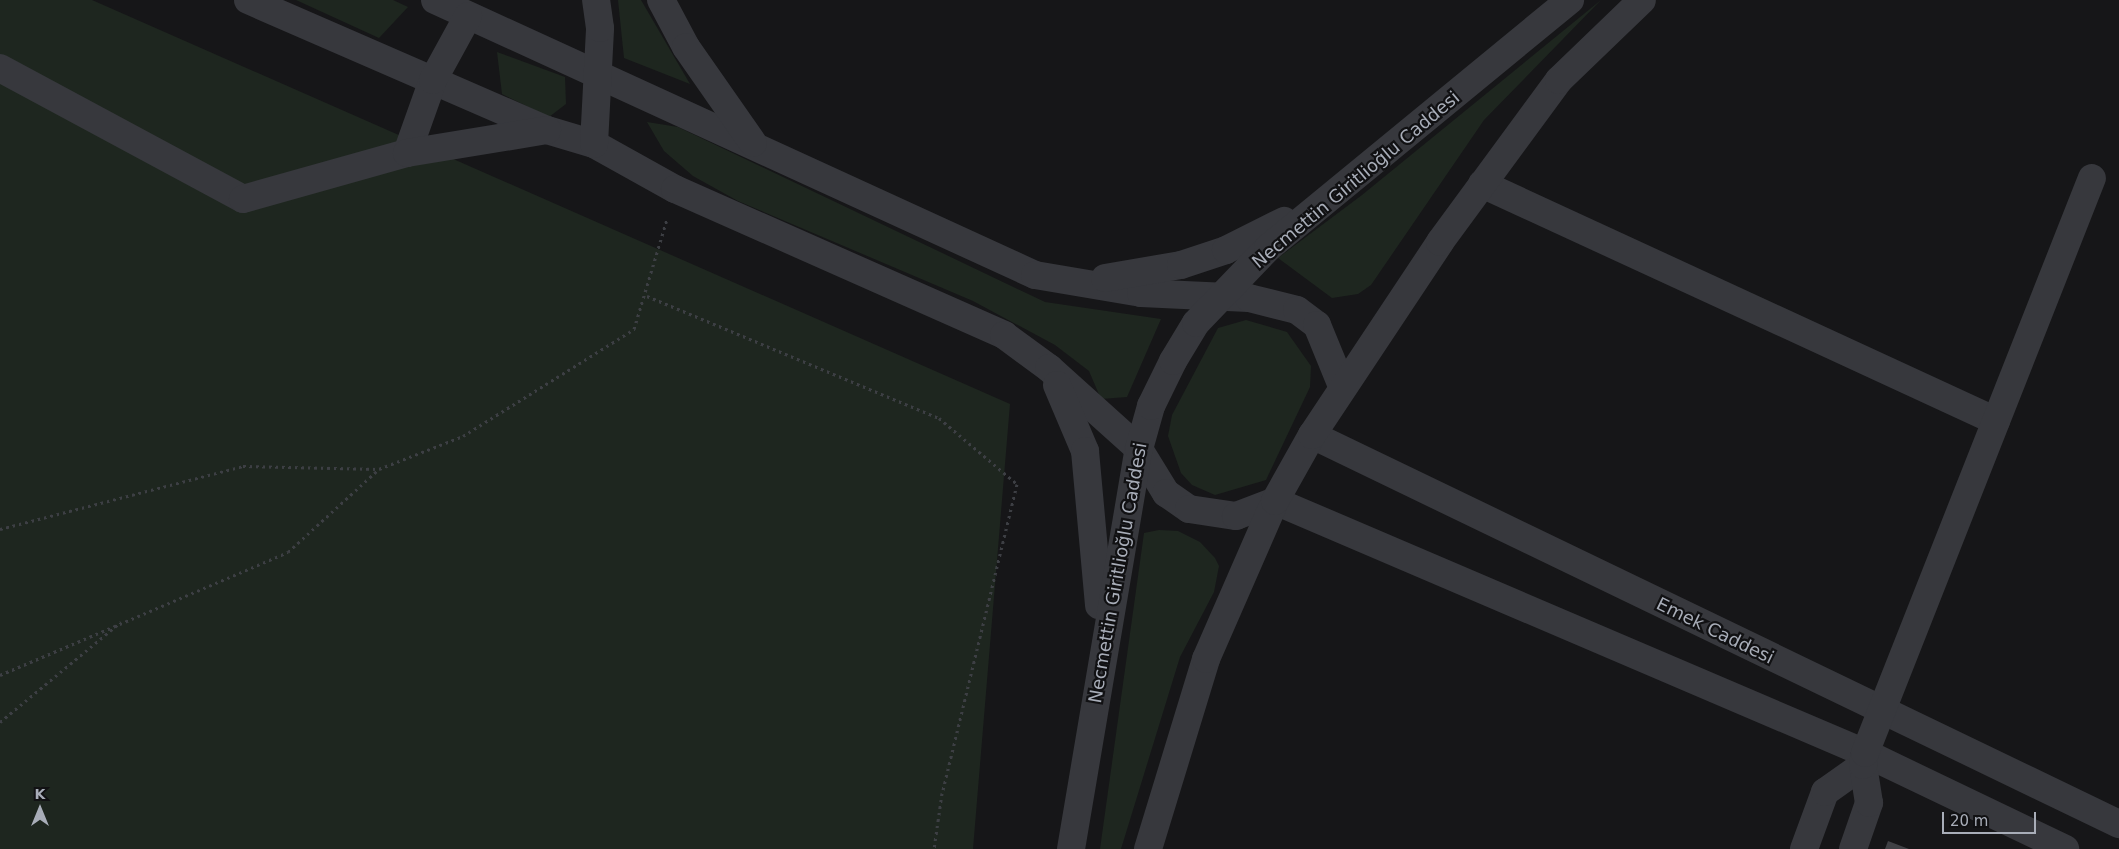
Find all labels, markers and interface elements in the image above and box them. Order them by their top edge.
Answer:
street label: Necmettin Giritlioğlu Caddesi [1248,87,1464,273]
street label: Necmettin Giritlioğlu Caddesi [1084,441,1152,705]
street label: Emek Caddesi [1653,593,1777,669]
north arrow [15,784,65,834]
text: K [35,786,45,802]
scale bar [1944,802,2038,834]
text: 20 m [1950,812,1988,830]

